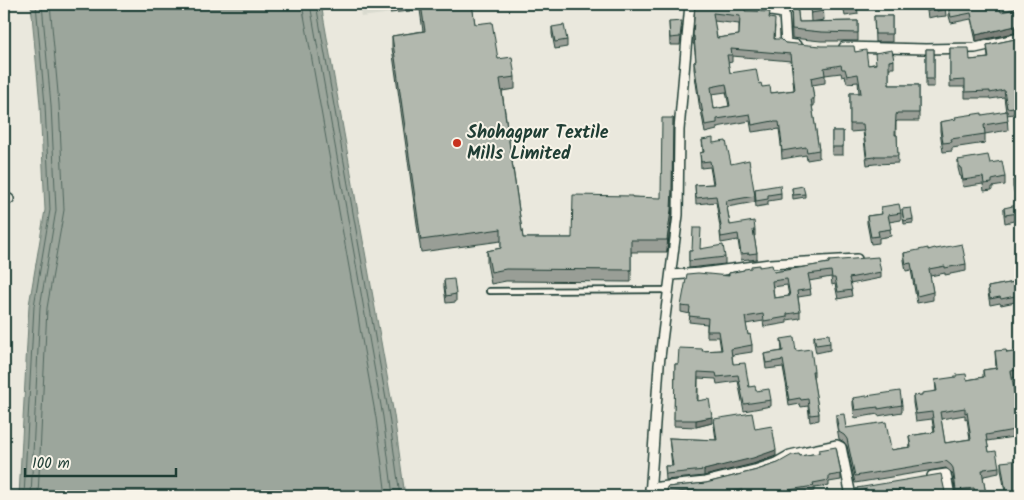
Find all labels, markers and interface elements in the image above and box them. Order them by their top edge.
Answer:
place label: Shohagpur Textile Mills Limited [467,119,609,169]
marker: Shohagpur Textile Mills Limited [451,137,463,149]
scale bar [25,445,176,477]
text: 100 m [32,452,70,476]

